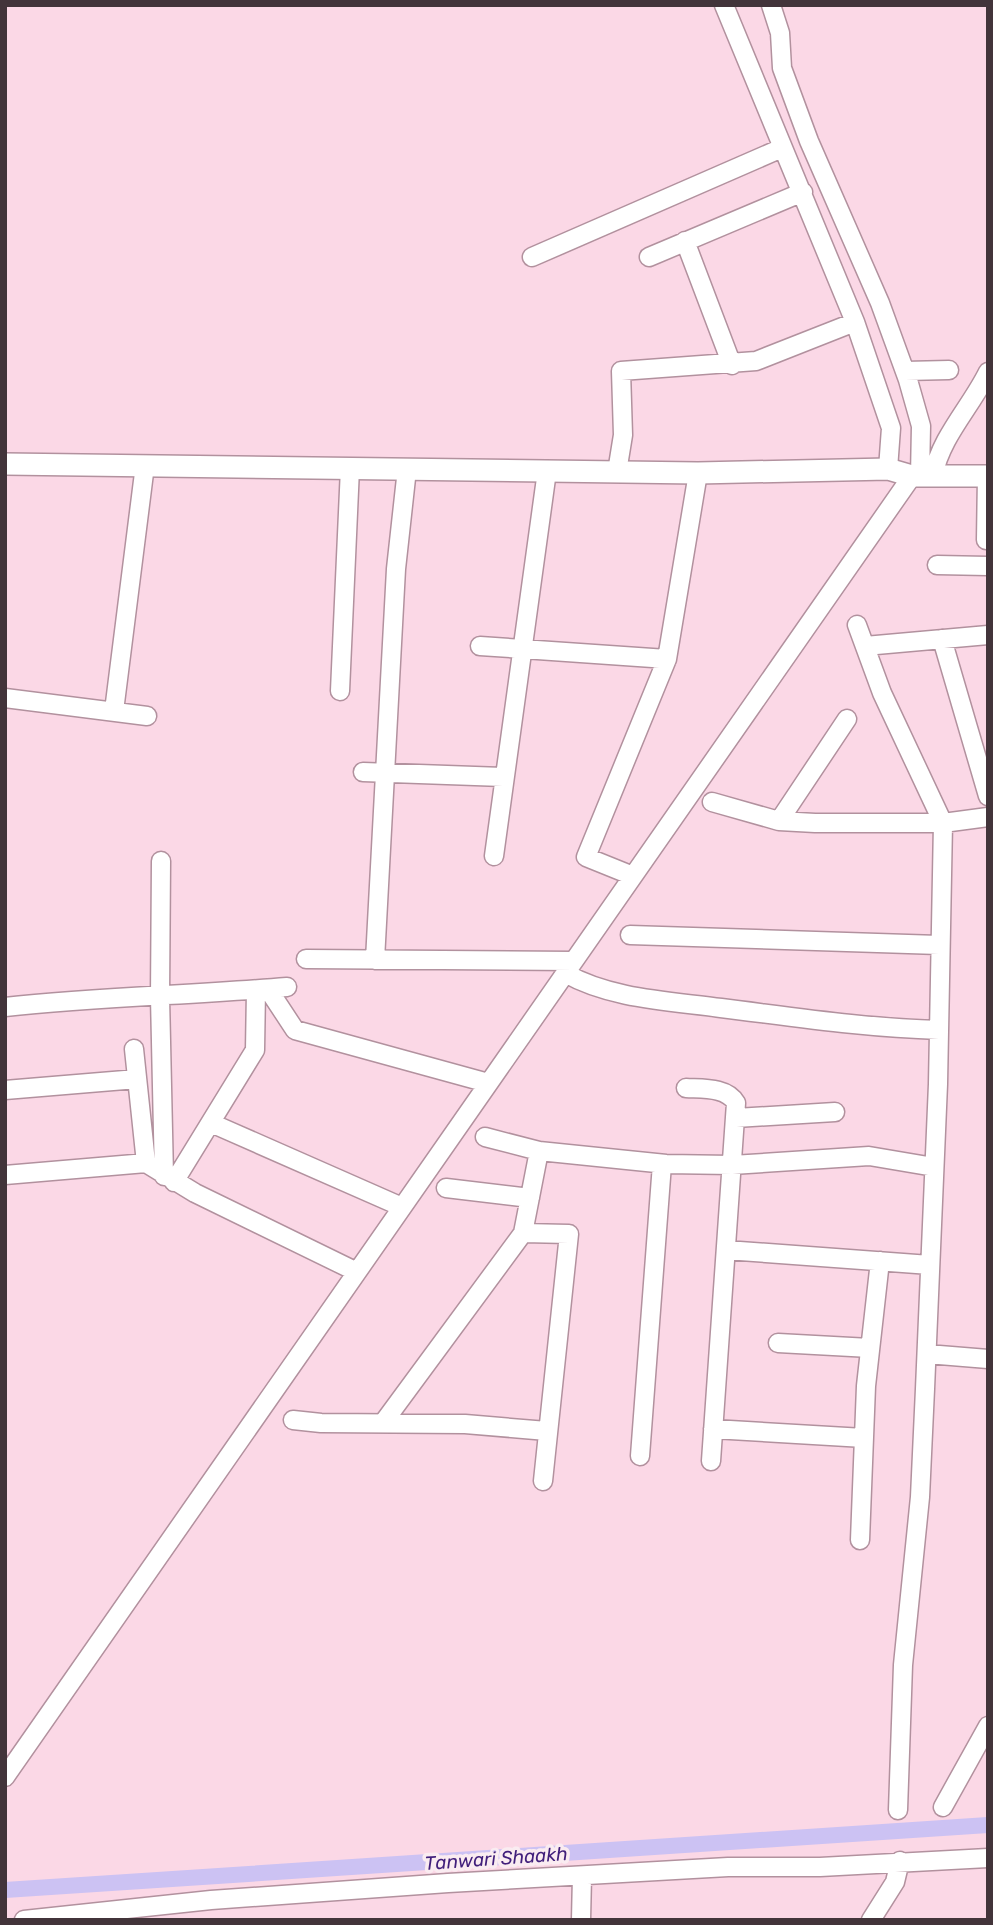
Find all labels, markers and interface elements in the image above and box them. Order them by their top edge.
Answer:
water label: Tanwari Shaakh [424,1842,568,1875]

